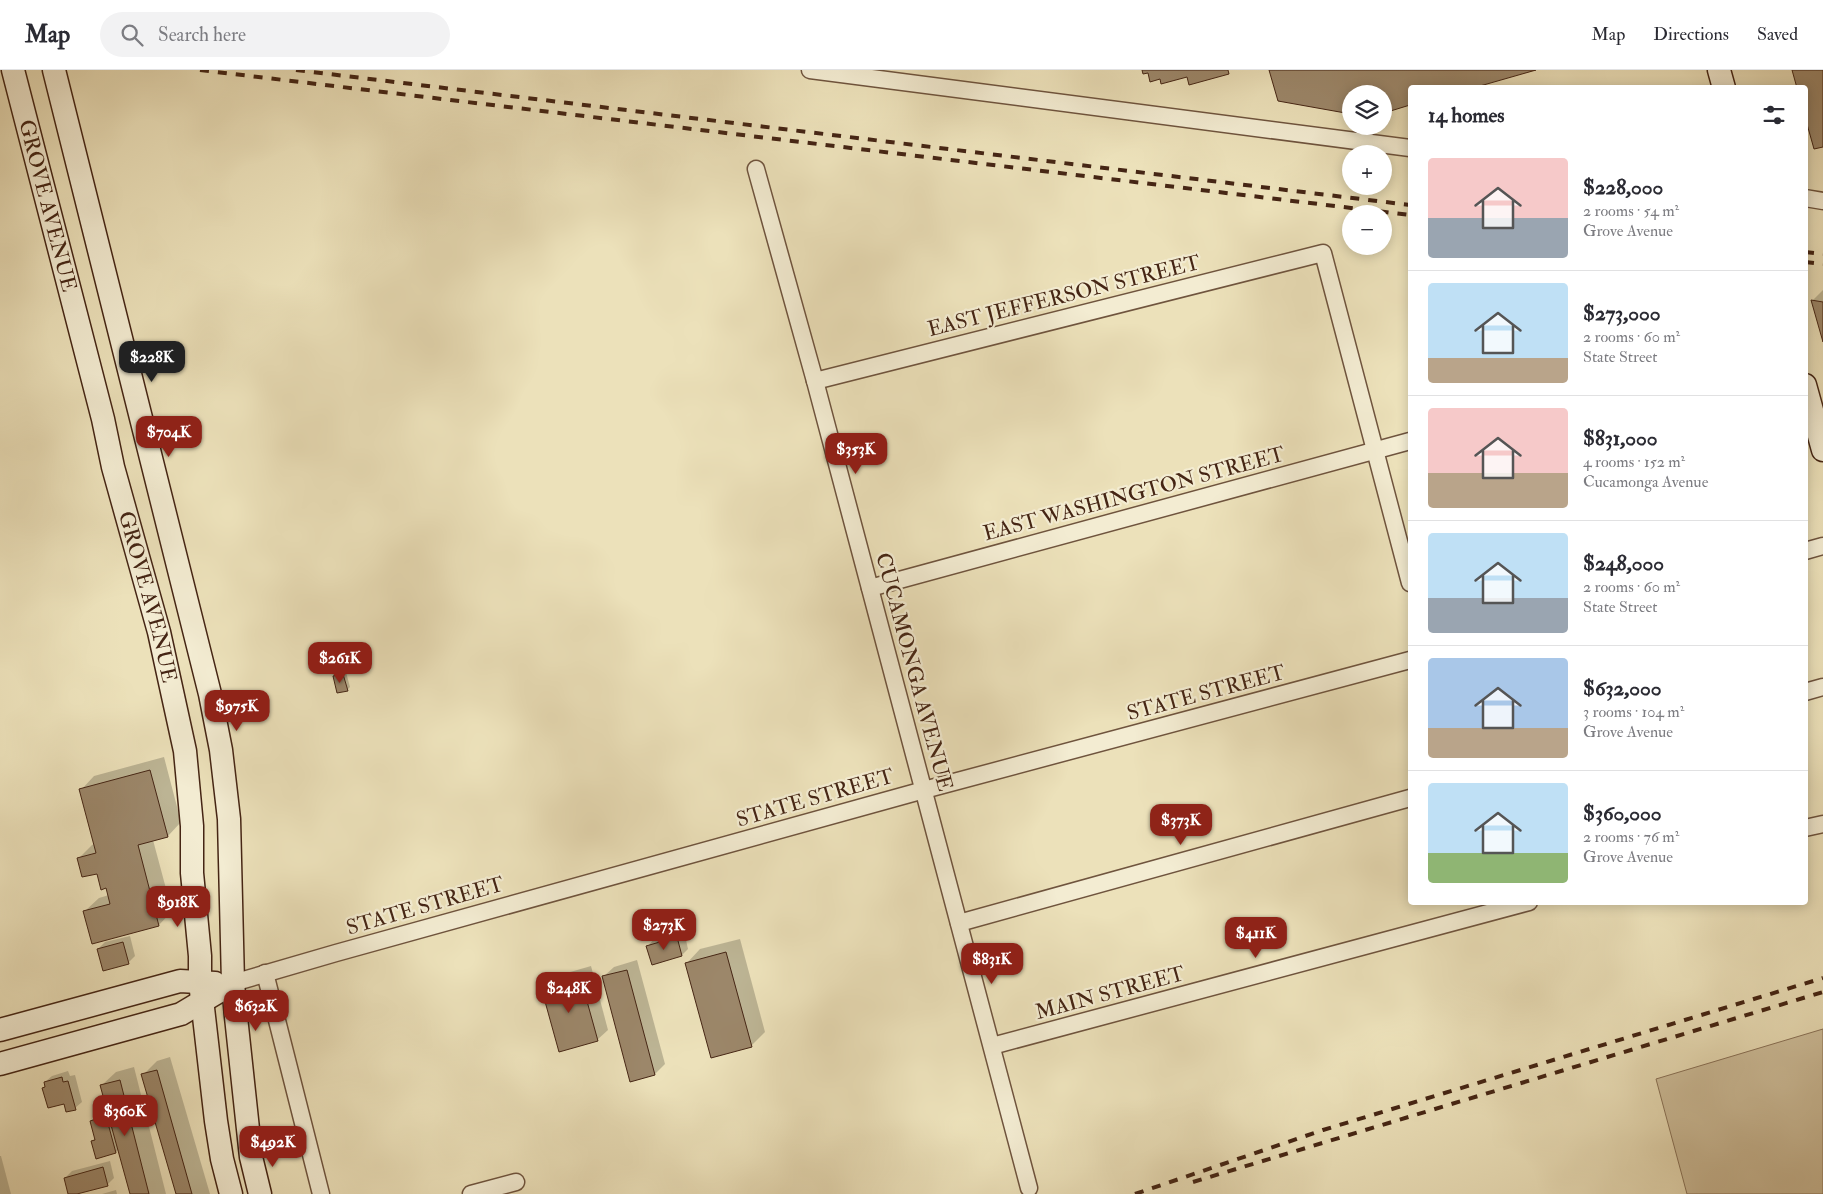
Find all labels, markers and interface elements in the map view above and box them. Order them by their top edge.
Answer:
search box [100,12,450,57]
text: Map [25,19,70,50]
icon: search [118,21,146,49]
text: Search here [158,23,246,47]
text: Map [1592,23,1625,46]
text: Directions [1653,23,1729,46]
text: Saved [1757,23,1798,46]
map controls [1342,85,1392,255]
button: layers [1342,85,1392,135]
icon: filters [1760,101,1788,129]
text: 14 homes [1428,102,1505,129]
street label: GROVE AVENUE [13,117,83,294]
button: + [1342,145,1392,195]
text: $228,000 [1583,174,1663,201]
icon: home [1468,178,1528,238]
text: 2 rooms · 54 m² [1583,201,1679,221]
button: − [1342,205,1392,255]
text: Grove Avenue [1583,221,1673,241]
street label: EAST JEFFERSON STREET [925,249,1204,343]
text: $273,000 [1583,300,1660,327]
icon: home [1468,303,1528,363]
text: 2 rooms · 60 m² [1583,327,1680,347]
pin: $228K [117,340,187,383]
text: $228K [130,347,174,367]
text: State Street [1583,347,1657,367]
pin: $704K [134,416,204,458]
text: $704K [147,422,191,442]
text: $831,000 [1583,425,1658,452]
icon: home [1468,428,1528,488]
pin: $353K [821,432,891,475]
text: $353K [836,439,876,459]
street label: EAST WASHINGTON STREET [980,441,1288,547]
text: 4 rooms · 152 m² [1583,452,1685,472]
text: Cucamonga Avenue [1583,472,1708,492]
street label: GROVE AVENUE [112,508,183,685]
street label: CUCAMONGA AVENUE [869,550,959,794]
text: $248,000 [1583,550,1664,577]
icon: home [1468,553,1528,613]
text: 2 rooms · 60 m² [1583,577,1680,597]
text: State Street [1583,597,1657,617]
pin: $261K [305,642,375,684]
text: $261K [319,648,361,668]
street label: STATE STREET [1124,659,1288,727]
text: $632,000 [1583,675,1661,702]
icon: home [1468,678,1528,738]
pin: $975K [202,690,272,732]
text: $975K [216,696,258,716]
text: 3 rooms · 104 m² [1583,702,1684,722]
text: Grove Avenue [1583,722,1673,742]
street label: STATE STREET [733,763,897,833]
text: $360,000 [1583,800,1662,827]
icon: home [1468,803,1528,863]
pin: $373K [1146,804,1216,846]
text: $373K [1161,810,1201,830]
text: 2 rooms · 76 m² [1583,827,1679,847]
text: Grove Avenue [1583,847,1673,867]
street label: STATE STREET [343,871,507,941]
pin: $918K [143,886,213,928]
text: $918K [157,892,199,912]
pin: $273K [629,908,699,951]
text: $273K [643,915,685,935]
pin: $411K [1221,916,1291,959]
text: $411K [1236,923,1276,943]
pin: $831K [957,942,1027,985]
text: $831K [972,949,1012,969]
street label: MAIN STREET [1032,960,1188,1026]
pin: $248K [534,972,604,1014]
text: $248K [547,978,591,998]
pin: $632K [221,990,291,1032]
text: $632K [235,996,277,1016]
pin: $360K [90,1094,160,1137]
text: $360K [104,1101,146,1121]
pin: $492K [238,1126,308,1168]
text: $492K [250,1132,296,1152]

